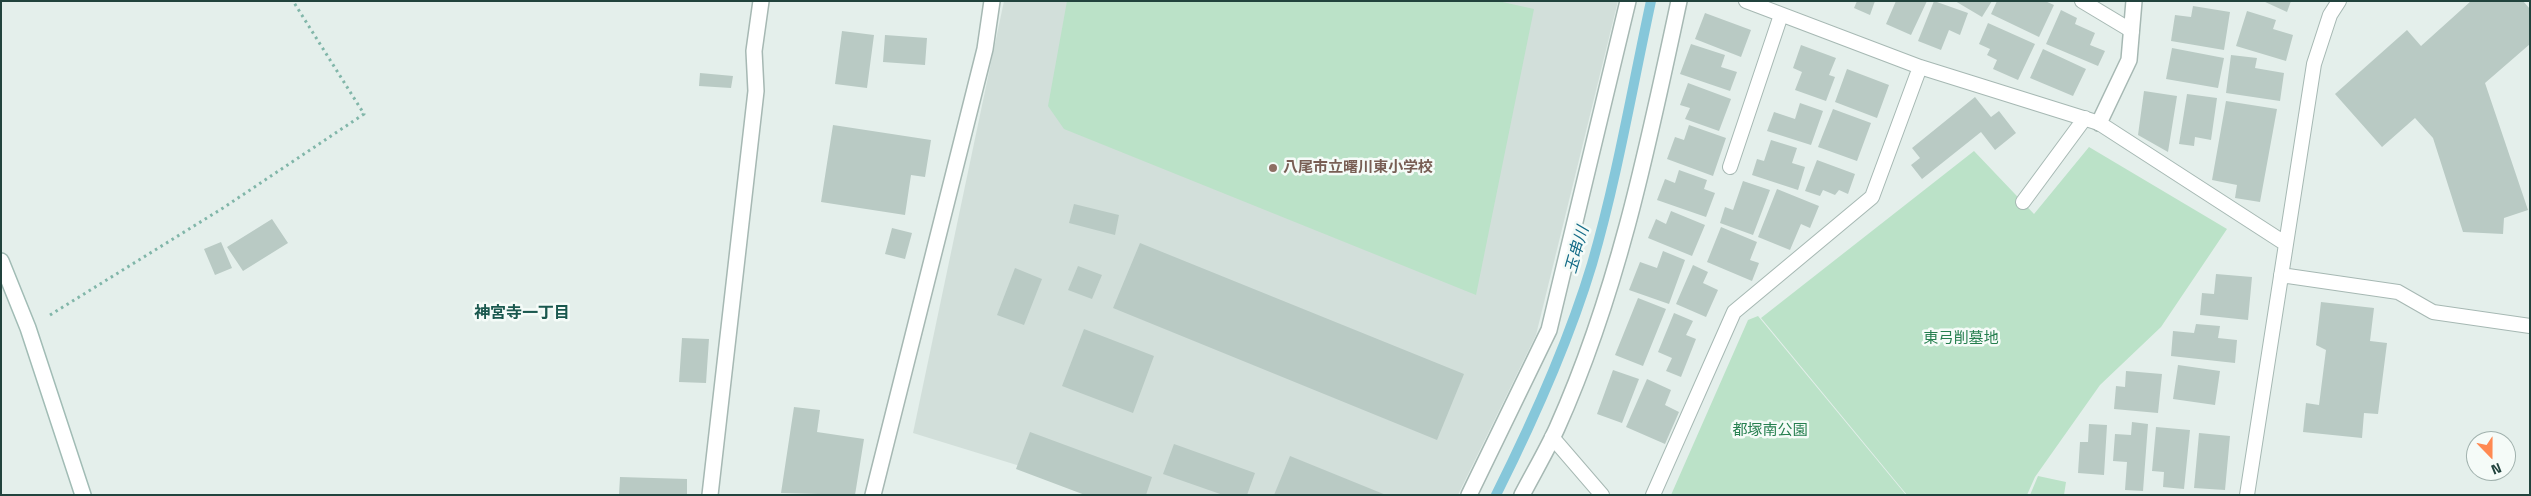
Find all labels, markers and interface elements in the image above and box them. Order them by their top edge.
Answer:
place label: 八尾市立曙川東小学校 [1283,159,1433,177]
marker: 八尾市立曙川東小学校 [1267,162,1279,174]
water label: 玉串川 [1562,224,1594,276]
district label: 神宮寺一丁目 [474,304,570,324]
park label: 東弓削墓地 [1924,330,1998,348]
park label: 都塚南公園 [1733,422,1807,440]
north arrow [2466,431,2516,481]
text: N [2488,458,2505,481]

